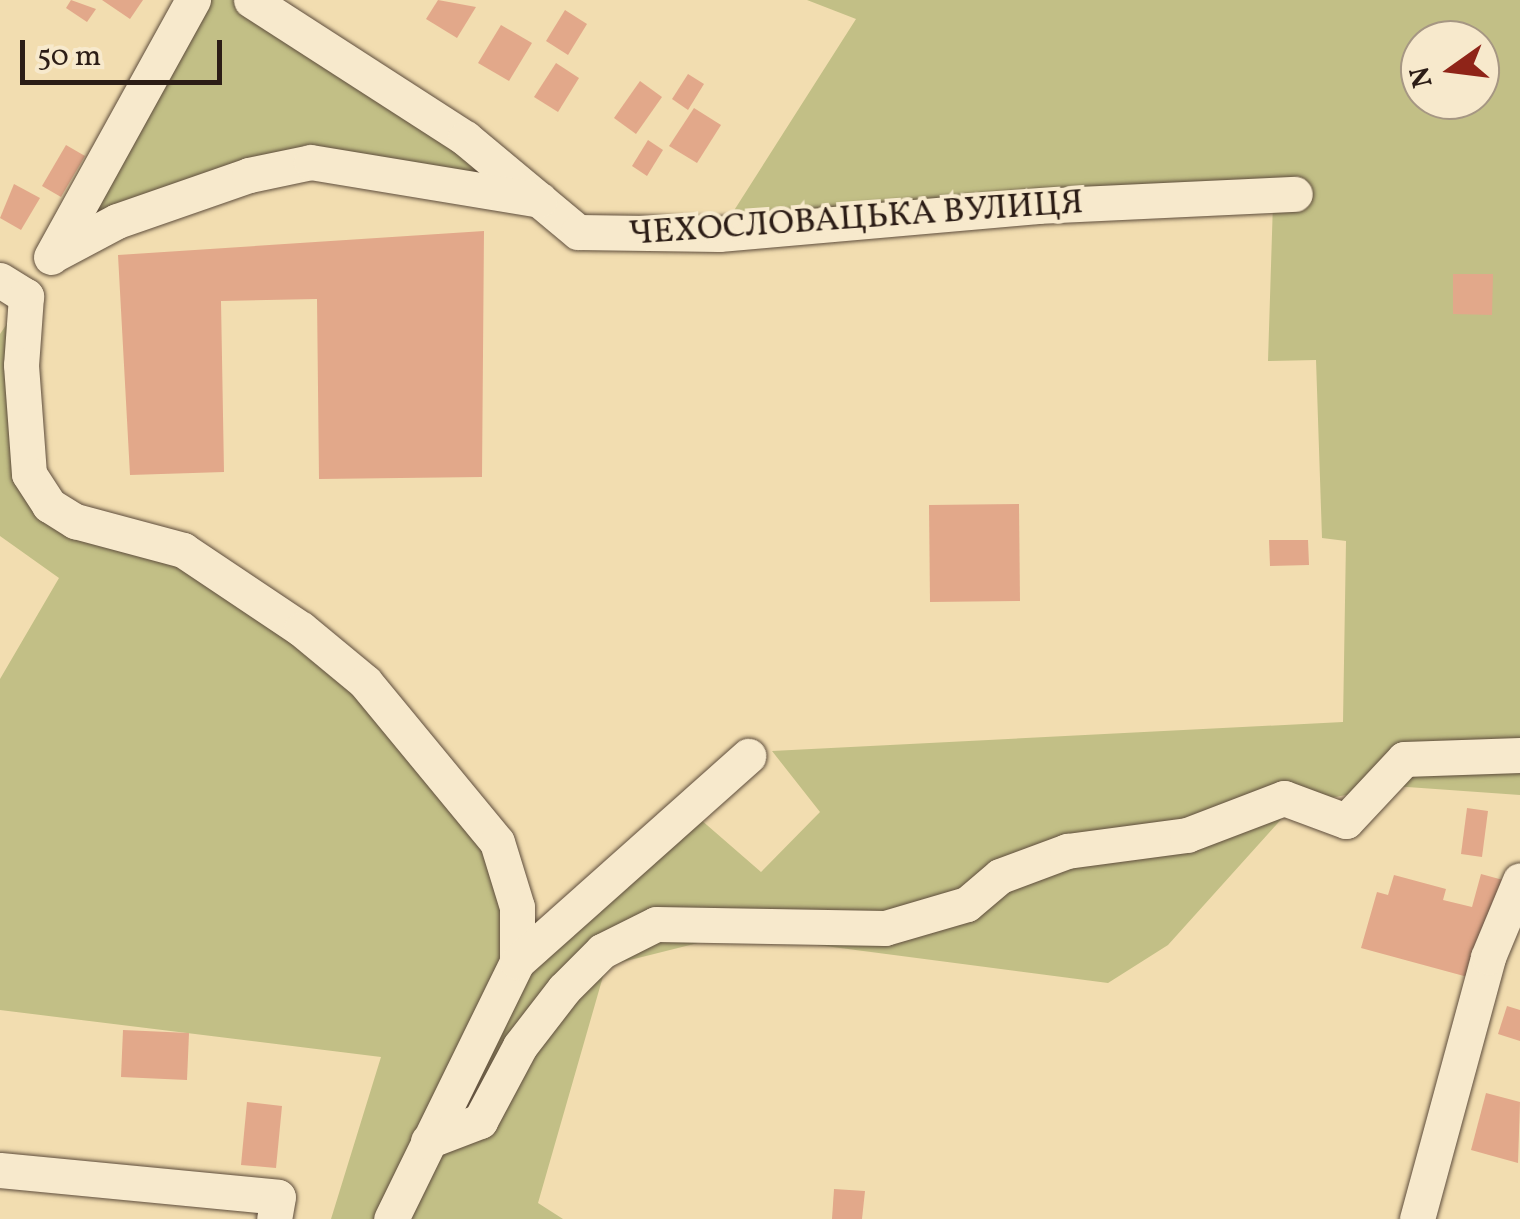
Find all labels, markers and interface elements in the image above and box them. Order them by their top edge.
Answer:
scale bar [25,20,228,82]
north arrow [1400,20,1500,120]
text: 50 m [37,36,101,78]
text: N [1401,62,1444,91]
street label: ЧЕХОСЛОВАЦЬКА ВУЛИЦЯ [627,182,1085,256]

